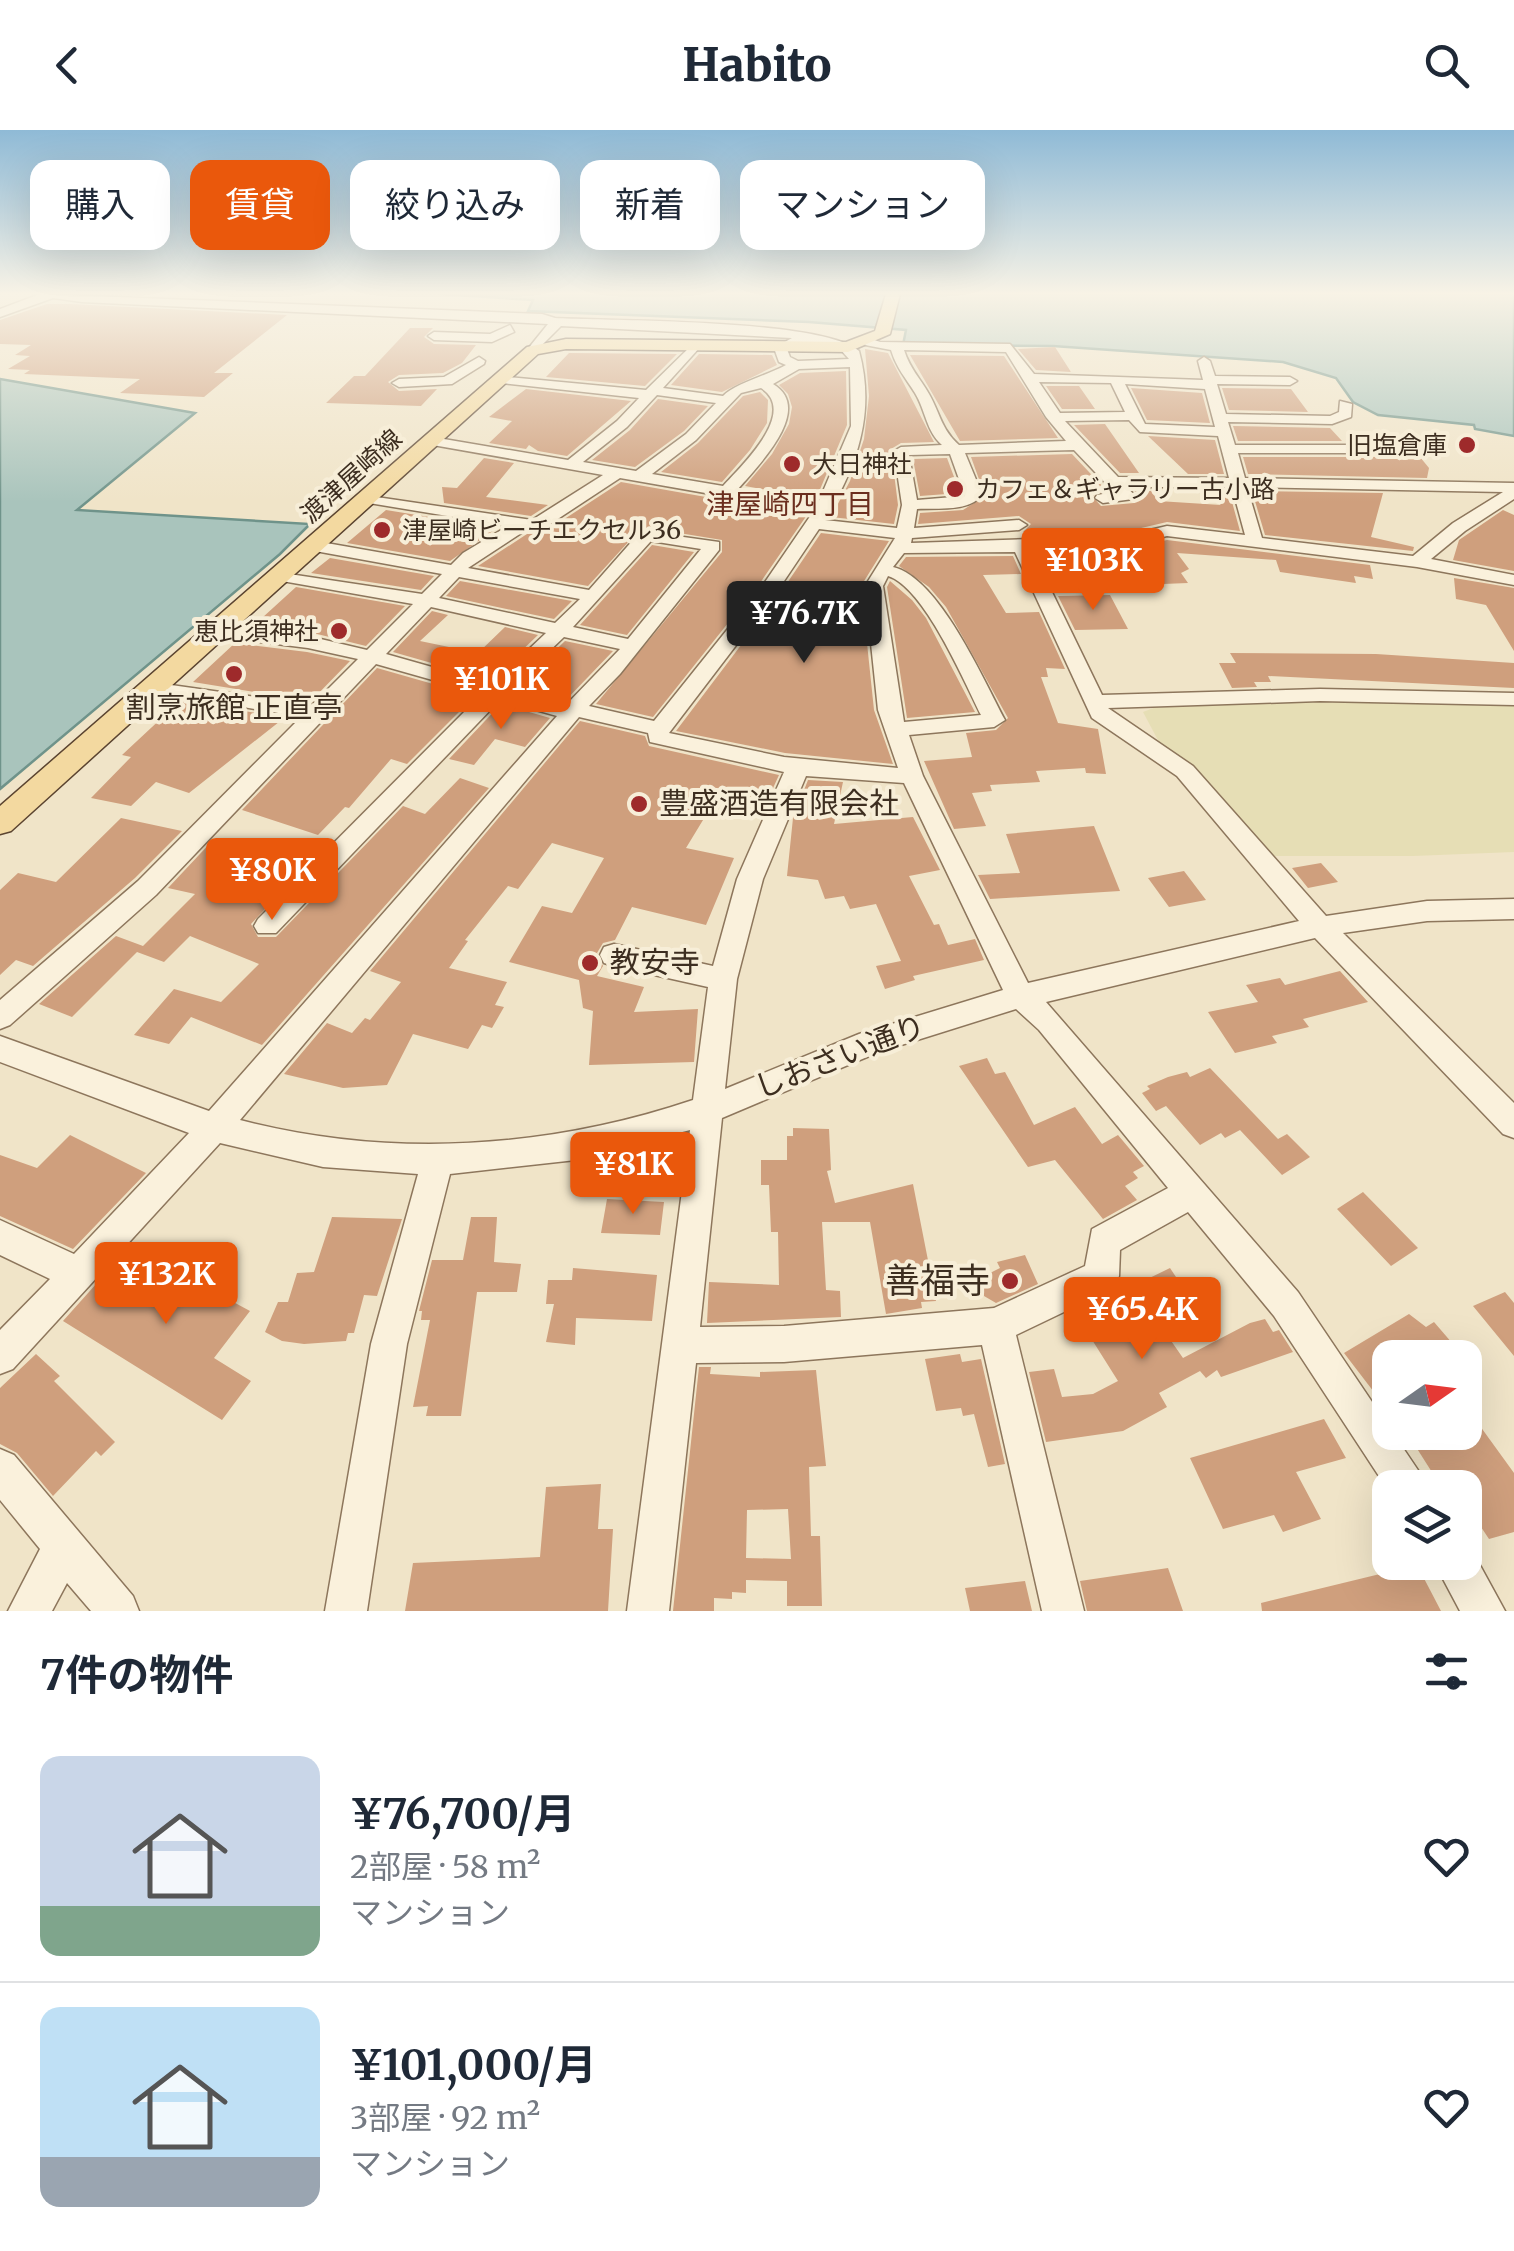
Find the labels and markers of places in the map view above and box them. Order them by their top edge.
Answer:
place label: 旧塩倉庫 [1347,429,1447,461]
marker: 旧塩倉庫 [1456,434,1478,456]
place label: 大日神社 [812,448,912,480]
marker: 大日神社 [781,453,803,475]
place label: カフェ＆ギャラリー古小路 [975,473,1275,505]
marker: カフェ＆ギャラリー古小路 [944,478,966,500]
place label: 津屋崎ビーチエクセル36 [402,514,681,546]
marker: 津屋崎ビーチエクセル36 [371,519,393,541]
pin: ¥103K [1023,528,1163,613]
pin: ¥76.7K [723,581,885,666]
place label: 恵比須神社 [194,615,319,647]
marker: 恵比須神社 [328,620,350,642]
pin: ¥101K [431,647,571,732]
marker: 割烹旅館 正直亭 [223,663,245,685]
place label: 割烹旅館 正直亭 [125,688,343,726]
place label: 豊盛酒造有限会社 [659,784,899,822]
marker: 豊盛酒造有限会社 [628,793,650,815]
pin: ¥80K [213,838,331,923]
place label: 教安寺 [610,943,700,981]
marker: 教安寺 [579,952,601,974]
pin: ¥81K [574,1132,692,1217]
pin: ¥132K [96,1242,236,1327]
place label: 善福寺 [885,1259,990,1303]
marker: 善福寺 [999,1270,1021,1292]
pin: ¥65.4K [1061,1277,1223,1362]

